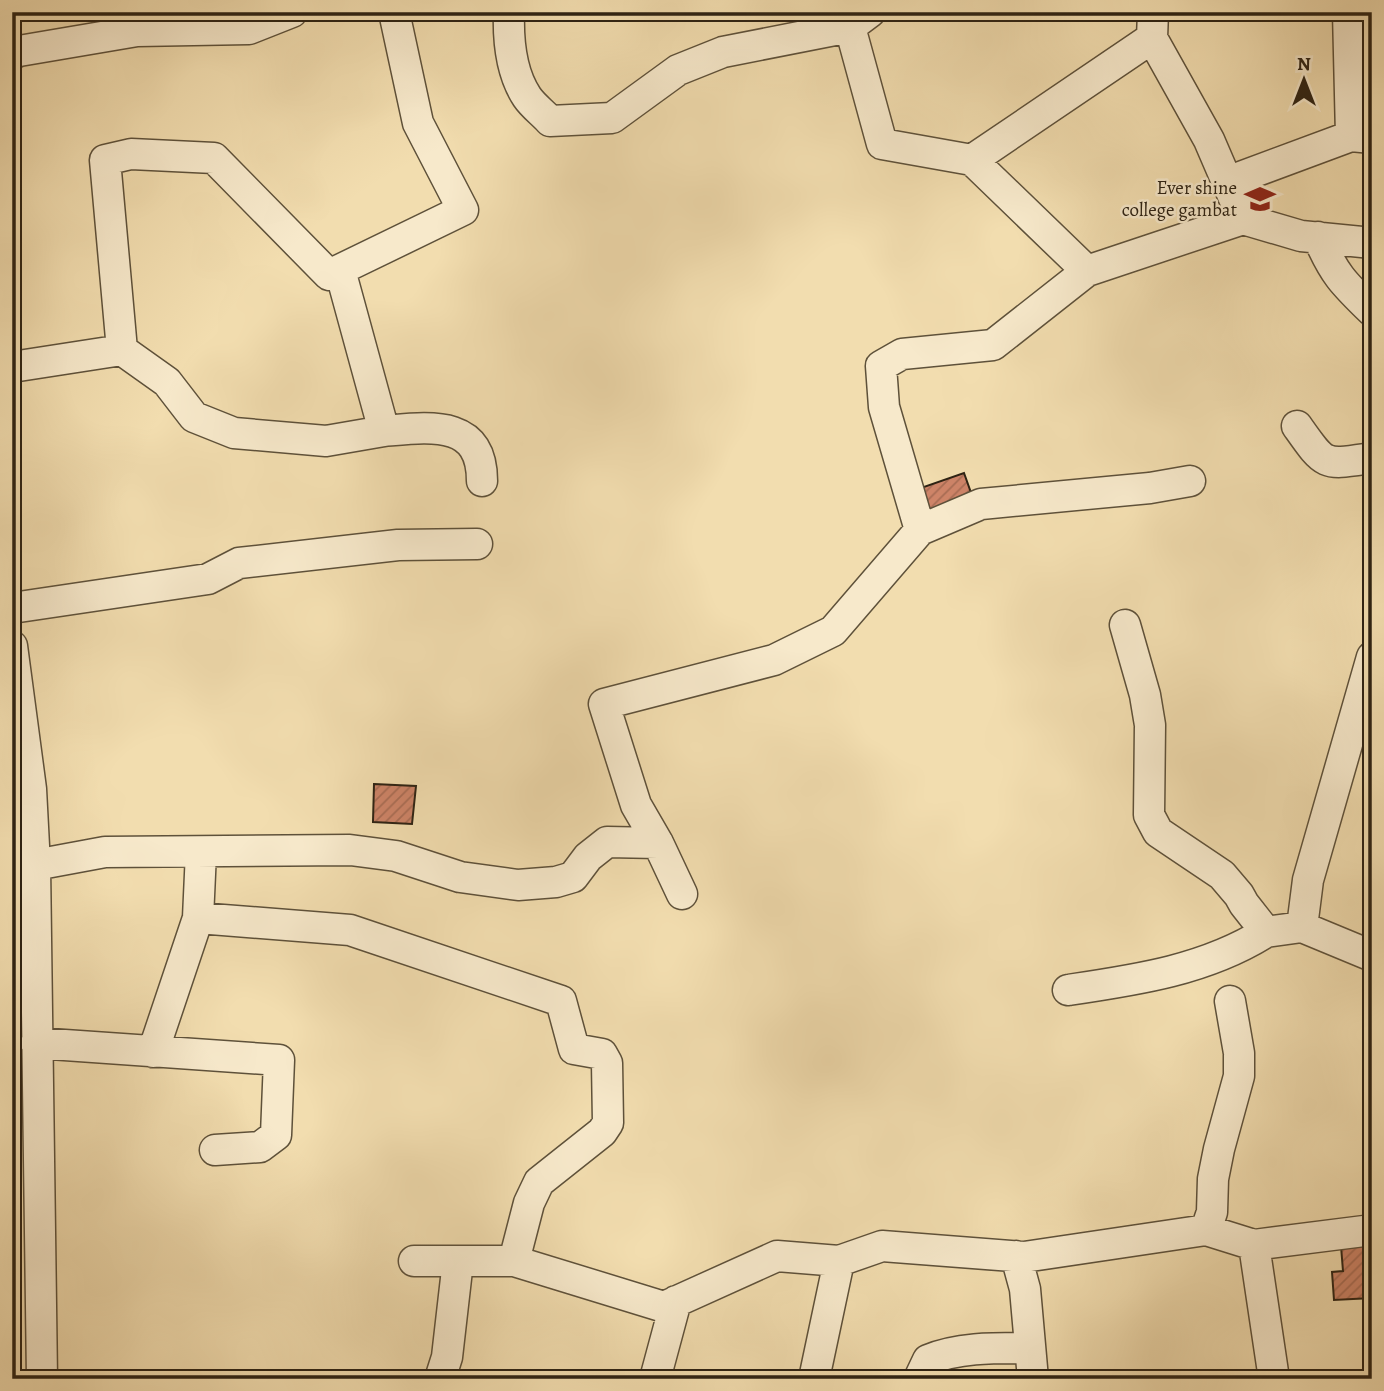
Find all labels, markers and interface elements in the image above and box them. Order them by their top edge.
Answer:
north arrow [1268,46,1338,116]
text: N [1297,51,1311,77]
place label: Ever shine college gambat [1122,175,1237,223]
school or university icon: Ever shine college gambat [1243,182,1277,216]

